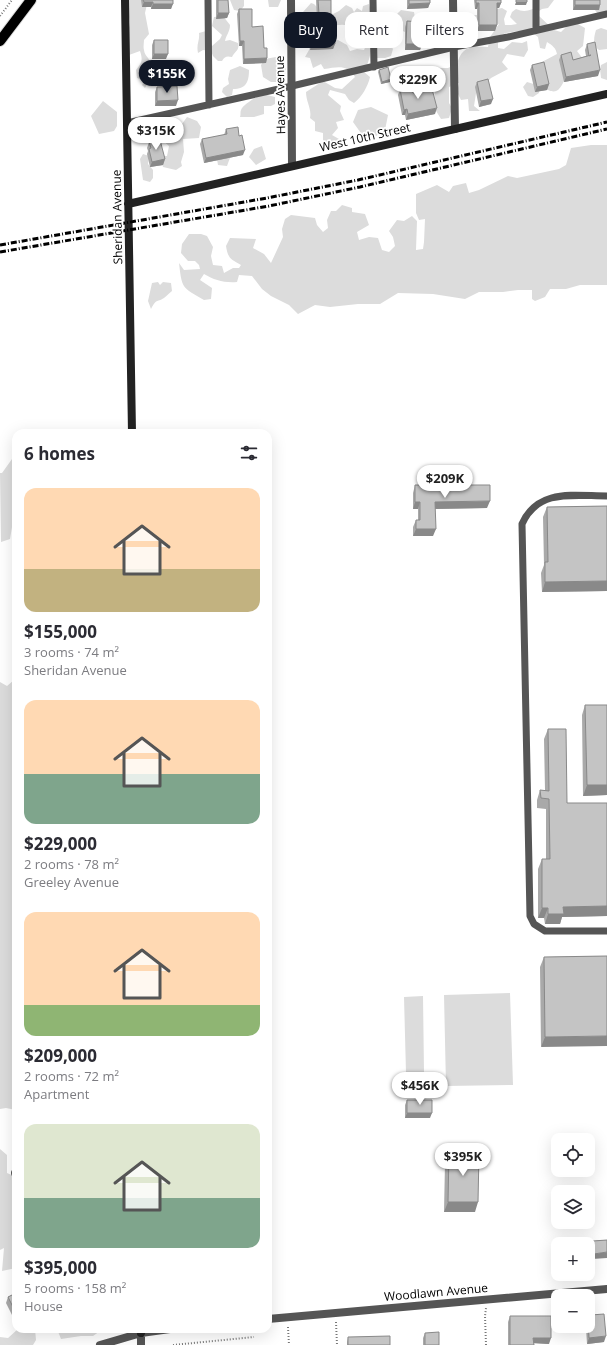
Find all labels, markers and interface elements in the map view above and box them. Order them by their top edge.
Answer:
chip: Buy [284,12,337,48]
chip: Rent [345,12,403,48]
chip: Filters [411,12,478,48]
street label: Hayes Avenue [271,55,289,135]
pin: $155K [139,60,195,94]
text: $155K [148,64,186,82]
pin: $229K [390,66,446,100]
text: $229K [399,70,437,88]
pin: $315K [128,117,184,151]
street label: West 10th Street [318,118,412,156]
text: $315K [137,121,175,139]
street label: Sheridan Avenue [108,169,126,265]
text: 6 homes [24,442,95,465]
icon: filters [238,442,260,464]
pin: $209K [417,465,473,499]
text: $209K [426,469,464,487]
icon: home [106,514,178,586]
text: $155,000 [24,620,97,643]
text: 3 rooms · 74 m² [24,643,119,661]
text: Sheridan Avenue [24,661,127,679]
icon: home [106,726,178,798]
text: $229,000 [24,832,97,855]
text: 2 rooms · 78 m² [24,855,119,873]
text: Greeley Avenue [24,873,119,891]
icon: home [106,938,178,1010]
text: $209,000 [24,1044,97,1067]
text: 2 rooms · 72 m² [24,1067,119,1085]
pin: $456K [392,1072,448,1106]
text: $456K [401,1076,439,1094]
text: Apartment [24,1085,89,1103]
map controls [551,1133,595,1333]
button: locate [551,1133,595,1177]
pin: $395K [435,1143,491,1177]
text: $395K [444,1147,482,1165]
icon: home [106,1150,178,1222]
button: layers [551,1185,595,1229]
button: + [551,1237,595,1281]
text: $395,000 [24,1256,97,1279]
text: 5 rooms · 158 m² [24,1279,126,1297]
street label: Woodlawn Avenue [383,1279,489,1305]
button: − [551,1289,595,1333]
text: House [24,1297,63,1315]

